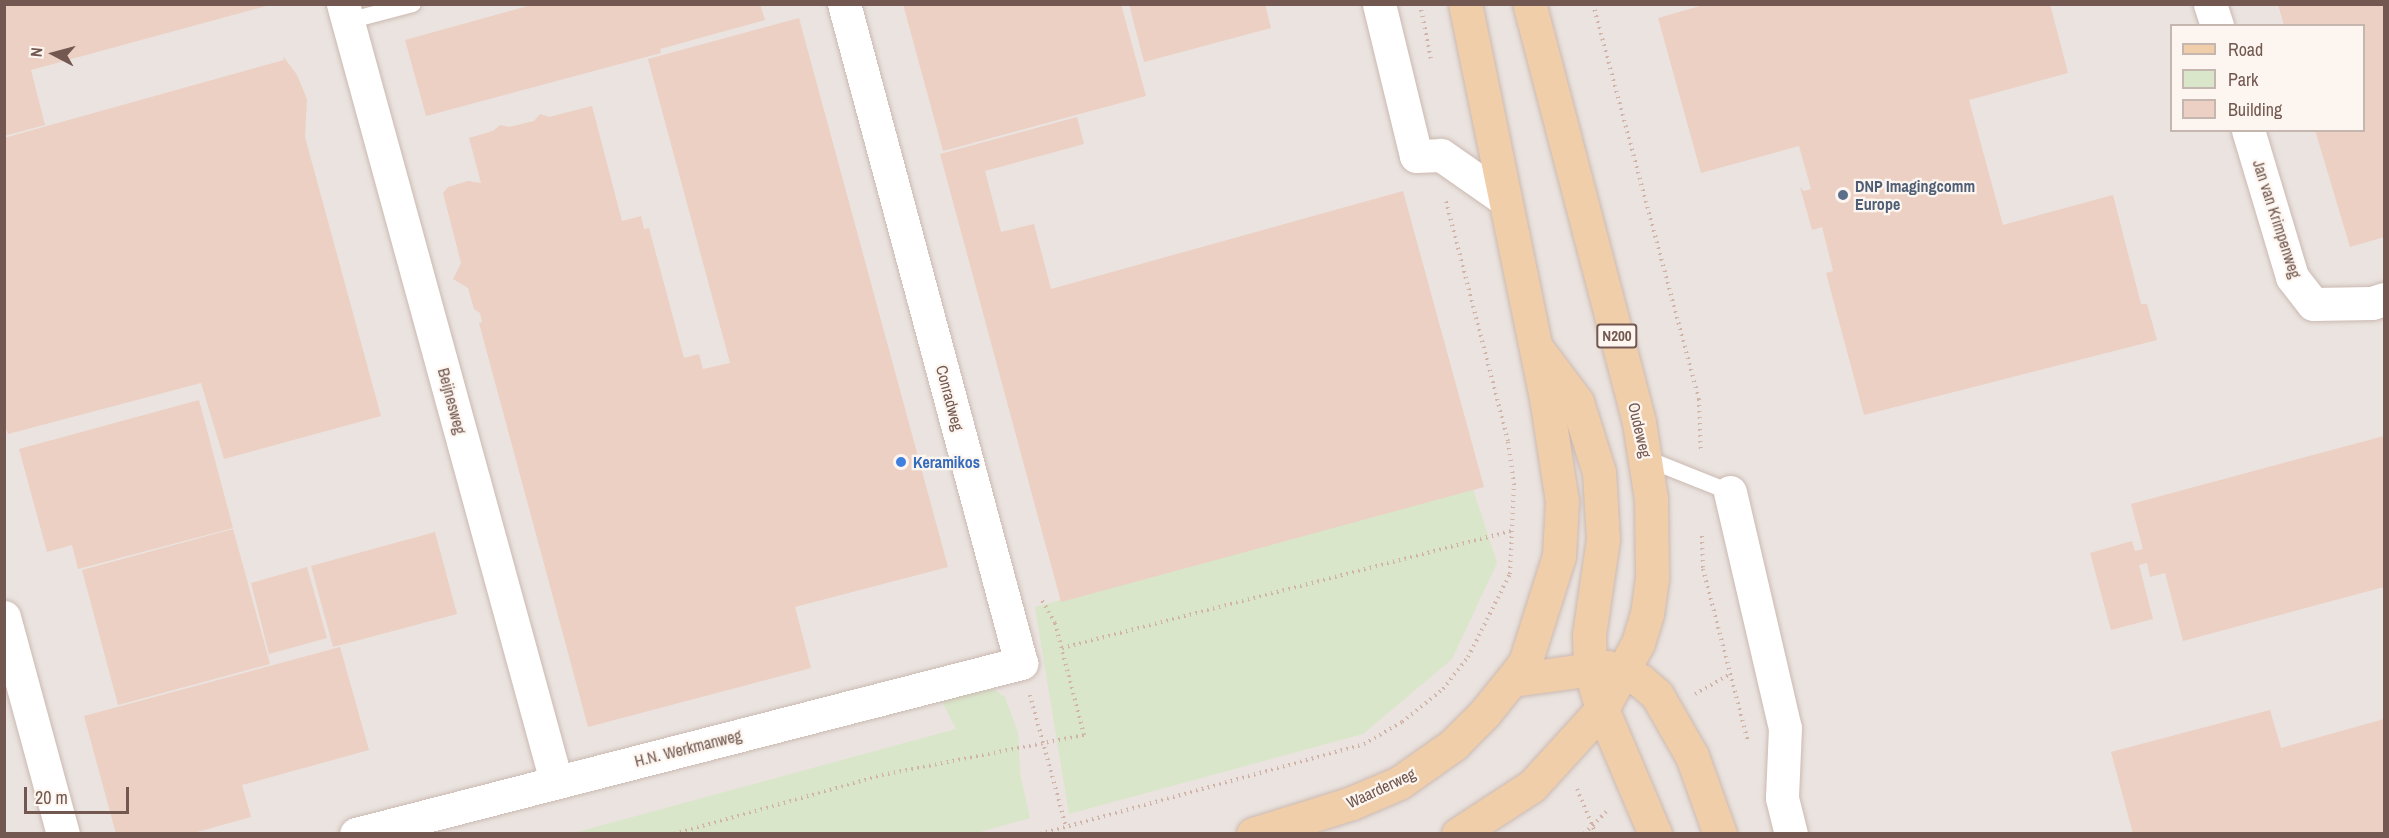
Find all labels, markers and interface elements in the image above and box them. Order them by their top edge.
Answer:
north arrow [24,24,84,84]
legend [2170,24,2365,132]
text: Road [2228,37,2263,62]
text: N [25,46,48,58]
text: Park [2228,67,2258,92]
text: Building [2228,97,2282,122]
street label: Jan van Krimpenweg [2249,157,2305,281]
place label: DNP Imagingcomm Europe [1855,176,1975,214]
marker: DNP Imagingcomm Europe [1836,188,1850,202]
road number: N200 [1596,324,1638,348]
street label: Conradweg [932,363,968,433]
street label: Beijnesweg [434,366,470,436]
street label: Oudeweg [1624,400,1656,460]
place label: Keramikos [913,452,980,472]
marker: Keramikos [894,455,908,469]
street label: H.N. Werkmanweg [632,725,744,771]
street label: Waarderweg [1343,764,1419,812]
scale bar [27,775,132,813]
text: 20 m [35,785,68,810]

